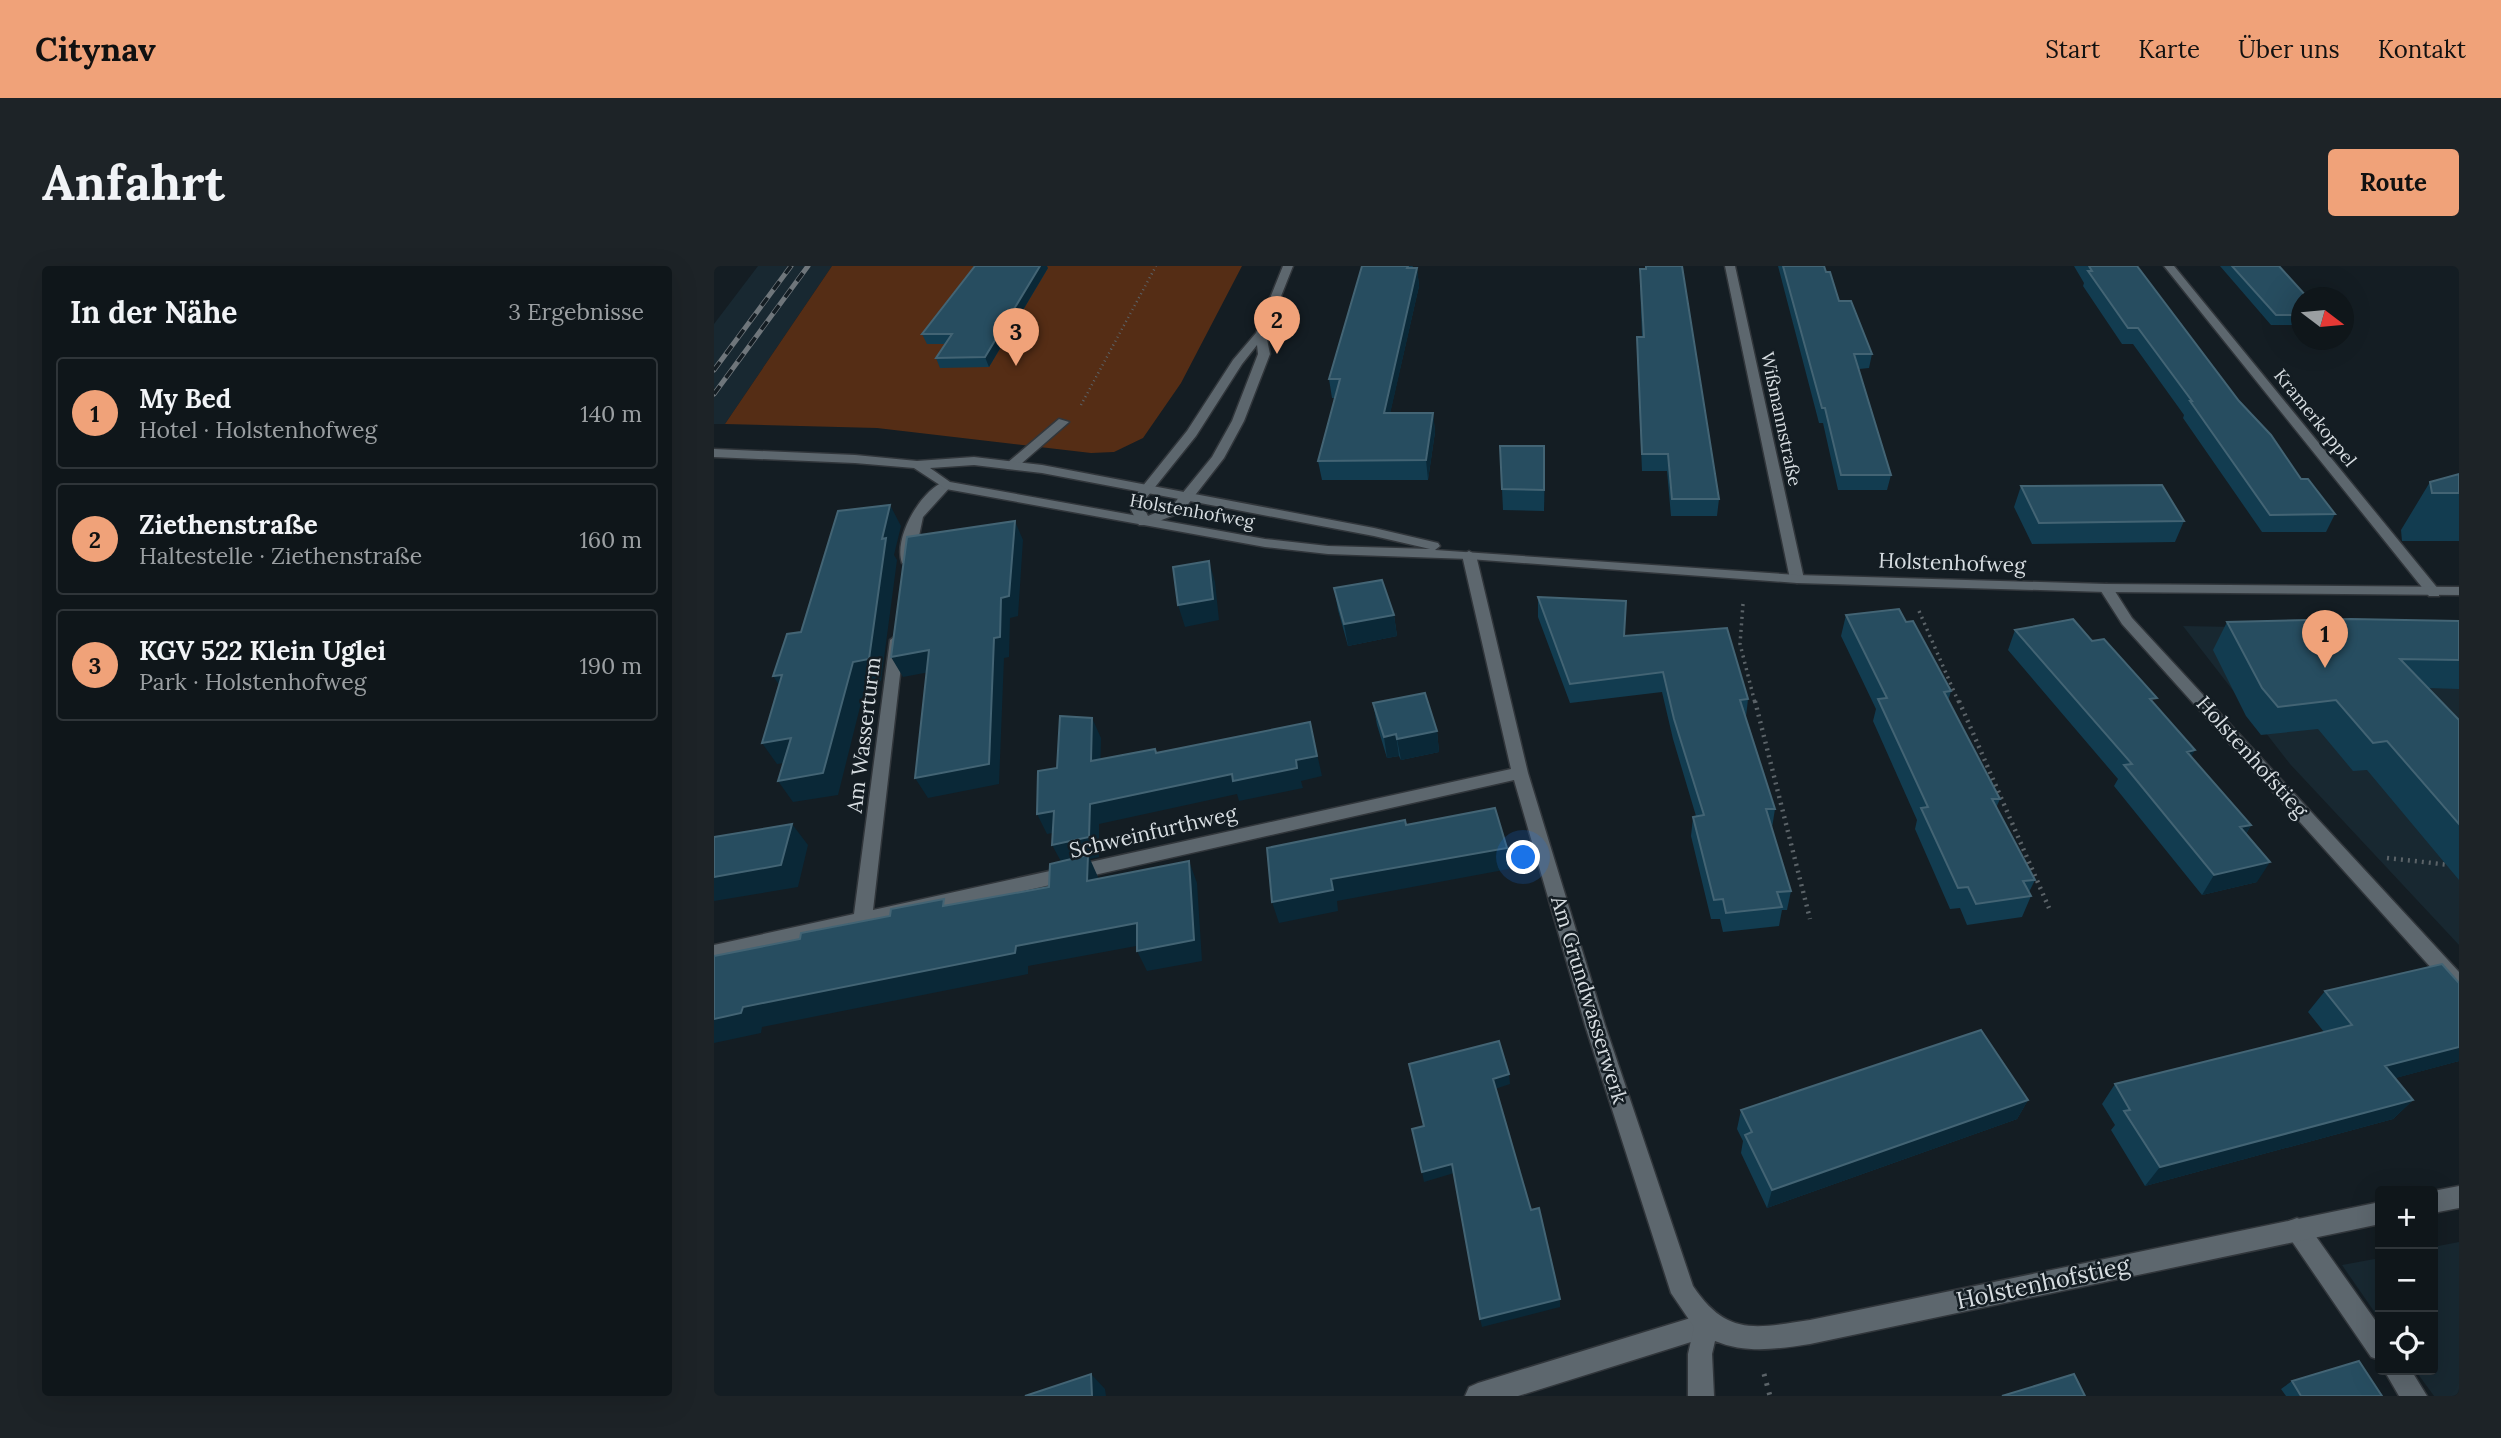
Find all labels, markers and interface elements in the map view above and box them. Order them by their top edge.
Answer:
text: Citynav [35,28,156,70]
text: Start [2045,34,2100,65]
text: Karte [2138,34,2200,65]
text: Über uns [2238,34,2340,65]
text: Kontakt [2378,34,2466,65]
button: Route [2328,149,2459,216]
text: Anfahrt [42,151,225,213]
north arrow [2291,287,2354,350]
text: In der Nähe [70,293,238,331]
pin: 2 [1254,296,1300,354]
text: 3 Ergebnisse [508,297,644,326]
pin: 3 [993,308,1039,366]
street label: Wißmannstraße [1756,350,1807,488]
street label: Kramerkoppel [2269,364,2362,471]
text: My Bed [139,382,231,415]
text: 1 [90,399,100,428]
text: 140 m [580,399,642,428]
text: Hotel · Holstenhofweg [139,415,377,444]
street label: Holstenhofweg [1128,488,1257,533]
text: Ziethenstraße [139,508,318,541]
text: 2 [89,525,101,554]
text: 160 m [579,525,642,554]
text: Haltestelle · Ziethenstraße [139,541,422,570]
street label: Holstenhofweg [1878,546,2027,579]
pin: 1 [2302,610,2348,668]
text: KGV 522 Klein Uglei [139,634,386,667]
text: 3 [89,651,101,680]
text: 190 m [579,651,642,680]
street label: Am Wasserturm [840,655,886,815]
text: Park · Holstenhofweg [139,667,366,696]
street label: Holstenhofstieg [2191,690,2314,823]
street label: Schweinfurthweg [1066,799,1240,864]
your location [1506,840,1540,874]
street label: Am Grundwasserwerk [1545,892,1634,1108]
map controls [2375,1186,2438,1375]
button: + [2375,1186,2438,1249]
street label: Holstenhofstieg [1953,1249,2133,1316]
button: − [2375,1249,2438,1312]
button: locate [2375,1312,2438,1375]

